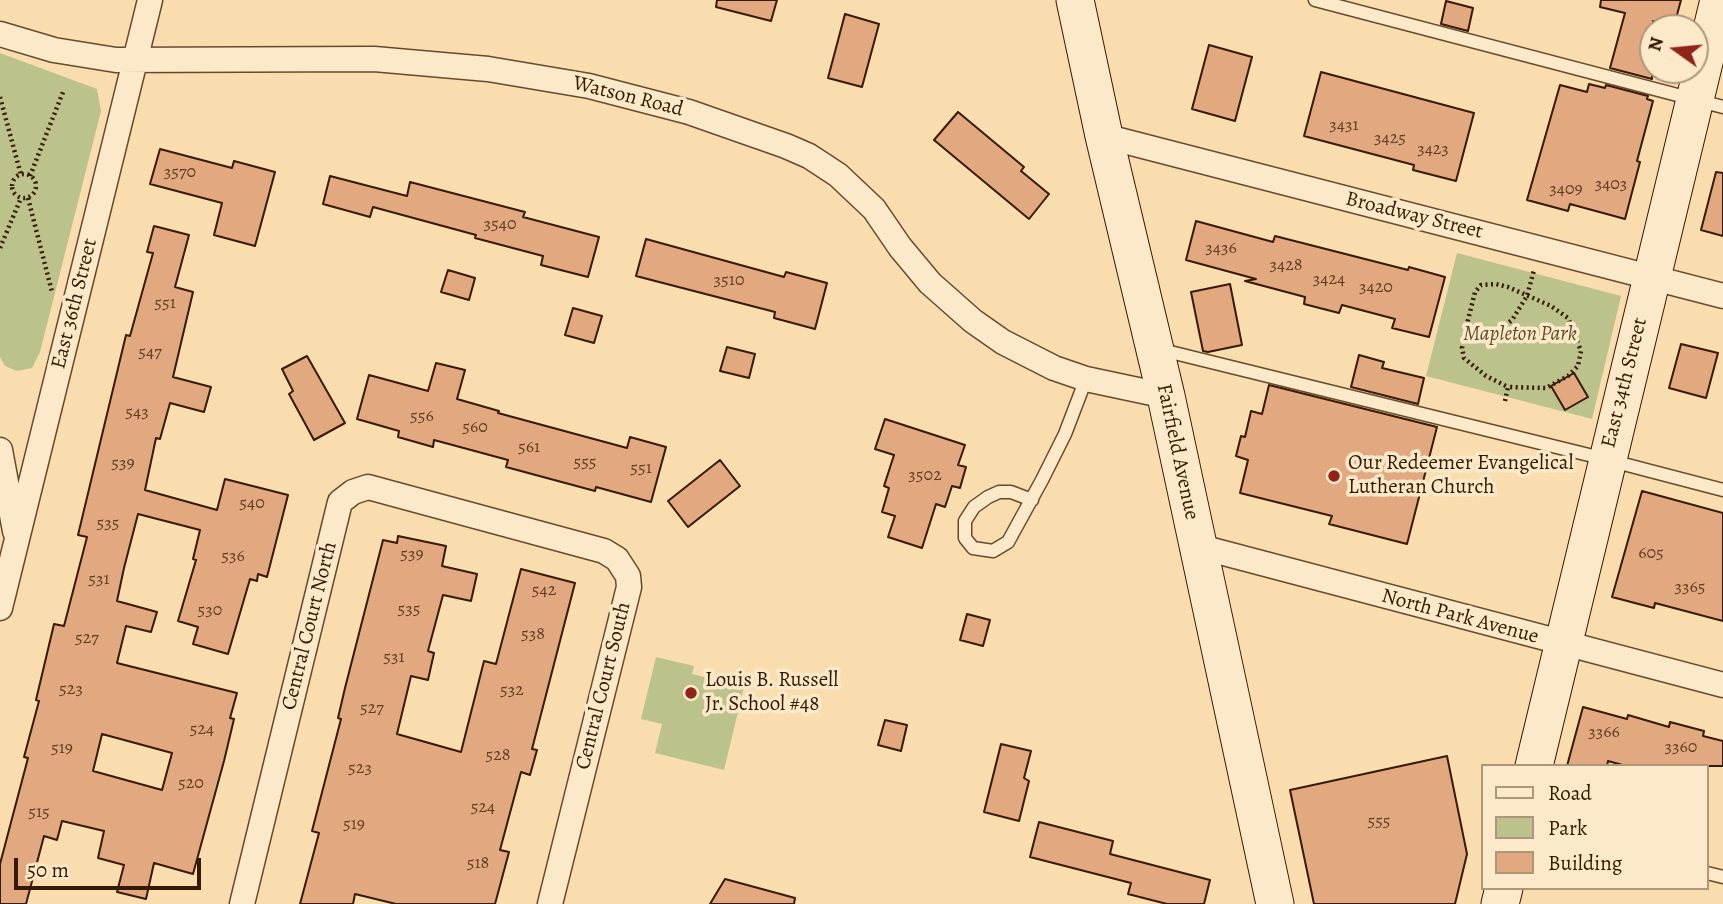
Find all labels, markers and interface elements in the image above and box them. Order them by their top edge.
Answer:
north arrow [1639,14,1709,84]
text: N [1641,34,1670,54]
street label: Watson Road [570,71,686,123]
house number: 3431 [1329,115,1359,137]
house number: 3425 [1374,128,1406,150]
house number: 3423 [1417,139,1449,161]
house number: 3570 [164,162,196,184]
house number: 3403 [1595,174,1627,196]
house number: 3409 [1549,179,1583,201]
street label: Broadway Street [1343,187,1485,245]
house number: 3540 [484,214,516,236]
street label: East 36th Street [47,236,103,372]
house number: 3436 [1205,238,1237,260]
house number: 3428 [1270,255,1302,277]
house number: 3424 [1313,269,1345,291]
house number: 3510 [714,270,744,292]
house number: 3420 [1359,277,1393,299]
house number: 551 [154,293,176,315]
street label: East 34th Street [1597,315,1653,451]
park label: Mapleton Park [1463,322,1577,348]
house number: 547 [138,342,162,364]
street label: Fairfield Avenue [1150,382,1204,522]
house number: 543 [125,402,149,424]
house number: 556 [410,406,434,428]
house number: 560 [462,417,488,439]
house number: 561 [518,437,540,459]
place label: Our Redeemer Evangelical Lutheran Church [1348,451,1574,501]
house number: 555 [573,452,597,474]
house number: 539 [111,453,135,475]
house number: 551 [630,458,652,480]
house number: 3502 [908,465,942,487]
marker: Our Redeemer Evangelical Lutheran Church [1326,468,1342,484]
house number: 540 [239,493,265,515]
house number: 535 [97,513,119,535]
street label: Central Court North [277,539,343,713]
house number: 605 [1638,543,1664,565]
house number: 539 [400,544,424,566]
house number: 536 [221,546,245,568]
house number: 531 [88,569,110,591]
house number: 3365 [1674,577,1706,599]
house number: 542 [532,580,556,602]
street label: North Park Avenue [1379,584,1541,650]
house number: 535 [398,599,420,621]
house number: 530 [198,600,222,622]
street label: Central Court South [571,600,637,772]
house number: 538 [521,624,545,646]
house number: 527 [75,628,99,650]
house number: 531 [383,647,405,669]
place label: Louis B. Russell Jr. School #48 [705,668,838,718]
house number: 523 [59,679,83,701]
house number: 532 [500,680,524,702]
marker: Louis B. Russell Jr. School #48 [683,685,699,701]
house number: 527 [360,698,384,720]
house number: 524 [190,719,214,741]
house number: 3366 [1588,722,1620,744]
house number: 3360 [1665,737,1697,759]
house number: 519 [51,738,73,760]
house number: 528 [485,745,511,767]
house number: 523 [348,758,372,780]
legend [1482,764,1709,890]
house number: 520 [178,773,204,795]
text: Road [1548,779,1592,807]
house number: 524 [471,797,495,819]
house number: 515 [28,802,50,824]
house number: 555 [1367,811,1391,833]
house number: 519 [343,814,365,836]
text: Park [1548,814,1587,842]
scale bar [18,844,205,888]
text: Building [1548,849,1622,877]
house number: 518 [467,853,489,875]
text: 50 m [27,856,69,884]

